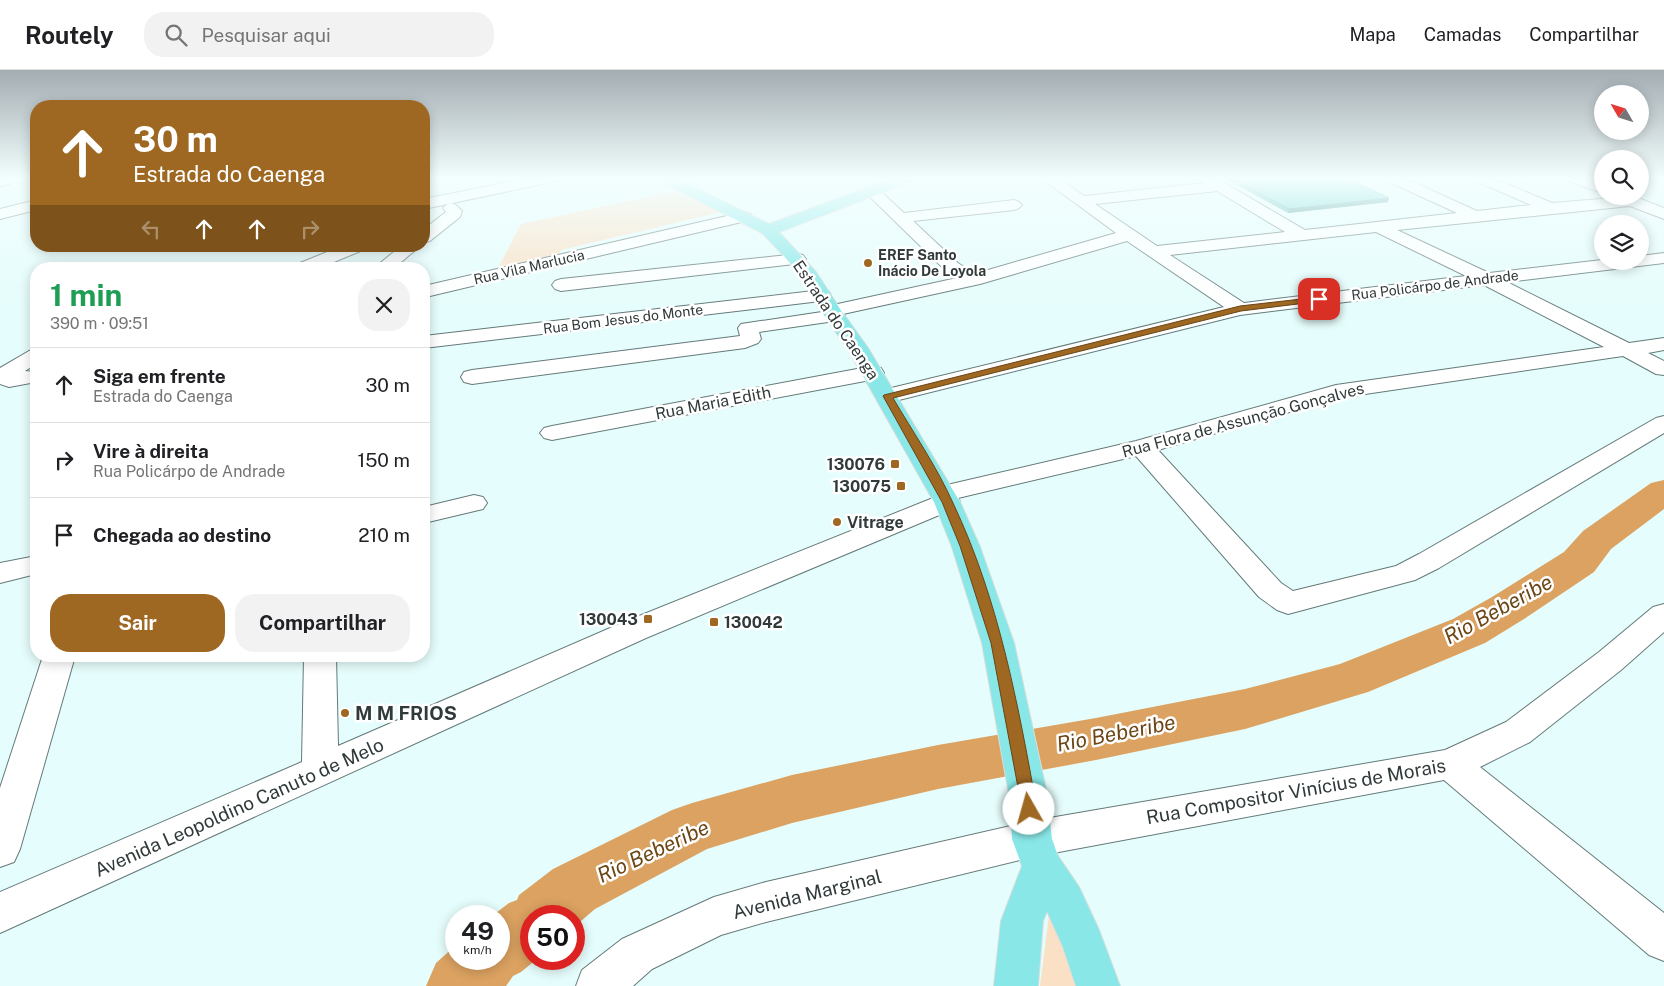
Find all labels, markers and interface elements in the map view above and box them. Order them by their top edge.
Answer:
search box [144,12,494,57]
text: Routely [25,21,114,49]
icon: search [162,21,190,49]
text: Pesquisar aqui [202,24,331,46]
text: Mapa [1349,24,1396,45]
text: Camadas [1424,24,1501,45]
text: Compartilhar [1529,24,1639,45]
north arrow [1594,85,1649,140]
map controls [1594,85,1649,270]
text: 30 m [133,119,218,160]
icon: ahead [50,120,115,185]
button: search [1594,150,1649,205]
text: Estrada do Caenga [133,161,325,187]
icon: left [137,215,165,243]
icon: ahead [190,215,218,243]
icon: ahead [243,215,271,243]
icon: right [296,215,324,243]
button: layers [1594,215,1649,270]
street label: Rua Vila Marlucia [472,246,586,288]
place label: EREF Santo Inácio De Loyola [878,247,986,279]
street label: Estrada do Caenga [789,257,883,383]
marker: EREF Santo Inácio De Loyola [862,257,874,269]
street label: Rua Policárpo de Andrade [1350,267,1520,303]
text: 1 min [50,277,122,313]
pin [1298,278,1340,320]
button: close [358,279,410,331]
icon: arrive [1305,285,1333,313]
street label: Rua Bom Jesus do Monte [542,301,704,337]
text: 390 m · 09:51 [50,314,149,333]
text: Siga em frente [93,365,226,387]
icon: ahead [50,371,78,399]
text: 30 m [365,374,410,396]
street label: Rua Flora de Assunção Gonçalves [1120,379,1366,461]
street label: Rua Maria Edith [654,382,772,424]
text: Estrada do Caenga [93,387,233,406]
text: Vire à direita [93,440,209,462]
icon: right [50,446,78,474]
text: 150 m [357,449,410,471]
place label: 130076 [827,455,885,474]
marker: 130076 [889,458,901,470]
text: Rua Policárpo de Andrade [93,462,285,481]
place label: 130075 [832,477,891,496]
marker: 130075 [895,480,907,492]
place label: Vitrage [847,513,904,532]
marker: Vitrage [831,516,843,528]
icon: arrive [50,521,78,549]
text: Chegada ao destino [93,524,271,546]
text: 210 m [358,524,410,546]
water label: Rio Beberibe [1439,569,1557,649]
button: Sair [50,594,225,652]
button: Compartilhar [235,594,410,652]
place label: 130043 [579,610,638,629]
marker: 130043 [642,613,654,625]
place label: 130042 [724,613,783,632]
marker: 130042 [708,616,720,628]
place label: M M FRIOS [355,702,457,724]
marker: M M FRIOS [339,707,351,719]
water label: Rio Beberibe [1054,709,1178,757]
street label: Avenida Leopoldino Canuto de Melo [91,733,387,881]
street label: Rua Compositor Vinícius de Morais [1144,754,1448,828]
position arrow [1002,782,1054,834]
water label: Rio Beberibe [593,814,713,888]
street label: Avenida Marginal [730,865,884,923]
speed limit sign: 50 [520,905,585,970]
text: 49 [461,916,494,946]
text: km/h [463,943,492,957]

